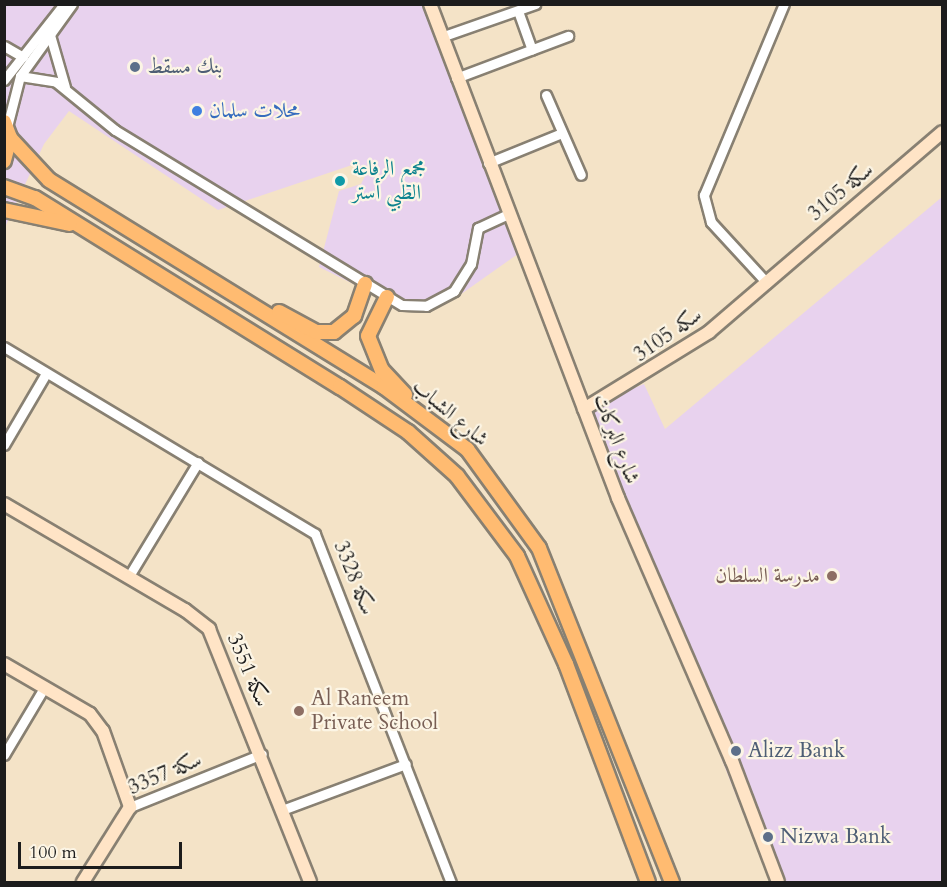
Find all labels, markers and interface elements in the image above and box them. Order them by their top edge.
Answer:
place label: بنك مسقط [147,54,222,80]
marker: بنك مسقط [128,60,142,74]
place label: محلات سلمان [209,98,300,124]
marker: محلات سلمان [190,104,204,118]
place label: مجمع الرفاعة الطبي أستر [352,156,426,206]
street label: سكة 3105 [803,157,879,227]
marker: مجمع الرفاعة الطبي أستر [333,174,347,188]
street label: سكه 3105 [629,302,707,368]
street label: شارع الشباب [407,374,493,452]
street label: شارع البركات [587,390,645,488]
street label: سكة 3328 [328,537,380,619]
place label: مدرسة السلطان [715,563,820,589]
marker: مدرسة السلطان [825,569,839,583]
street label: سكة 3551 [221,629,275,711]
place label: Al Raneem Private School [311,686,438,736]
marker: Al Raneem Private School [292,704,306,718]
place label: Alizz Bank [748,738,845,764]
marker: Alizz Bank [729,744,743,758]
street label: سكة 3357 [124,747,206,801]
place label: Nizwa Bank [780,824,891,850]
scale bar [21,830,184,868]
marker: Nizwa Bank [761,830,775,844]
text: 100 m [29,840,77,865]

